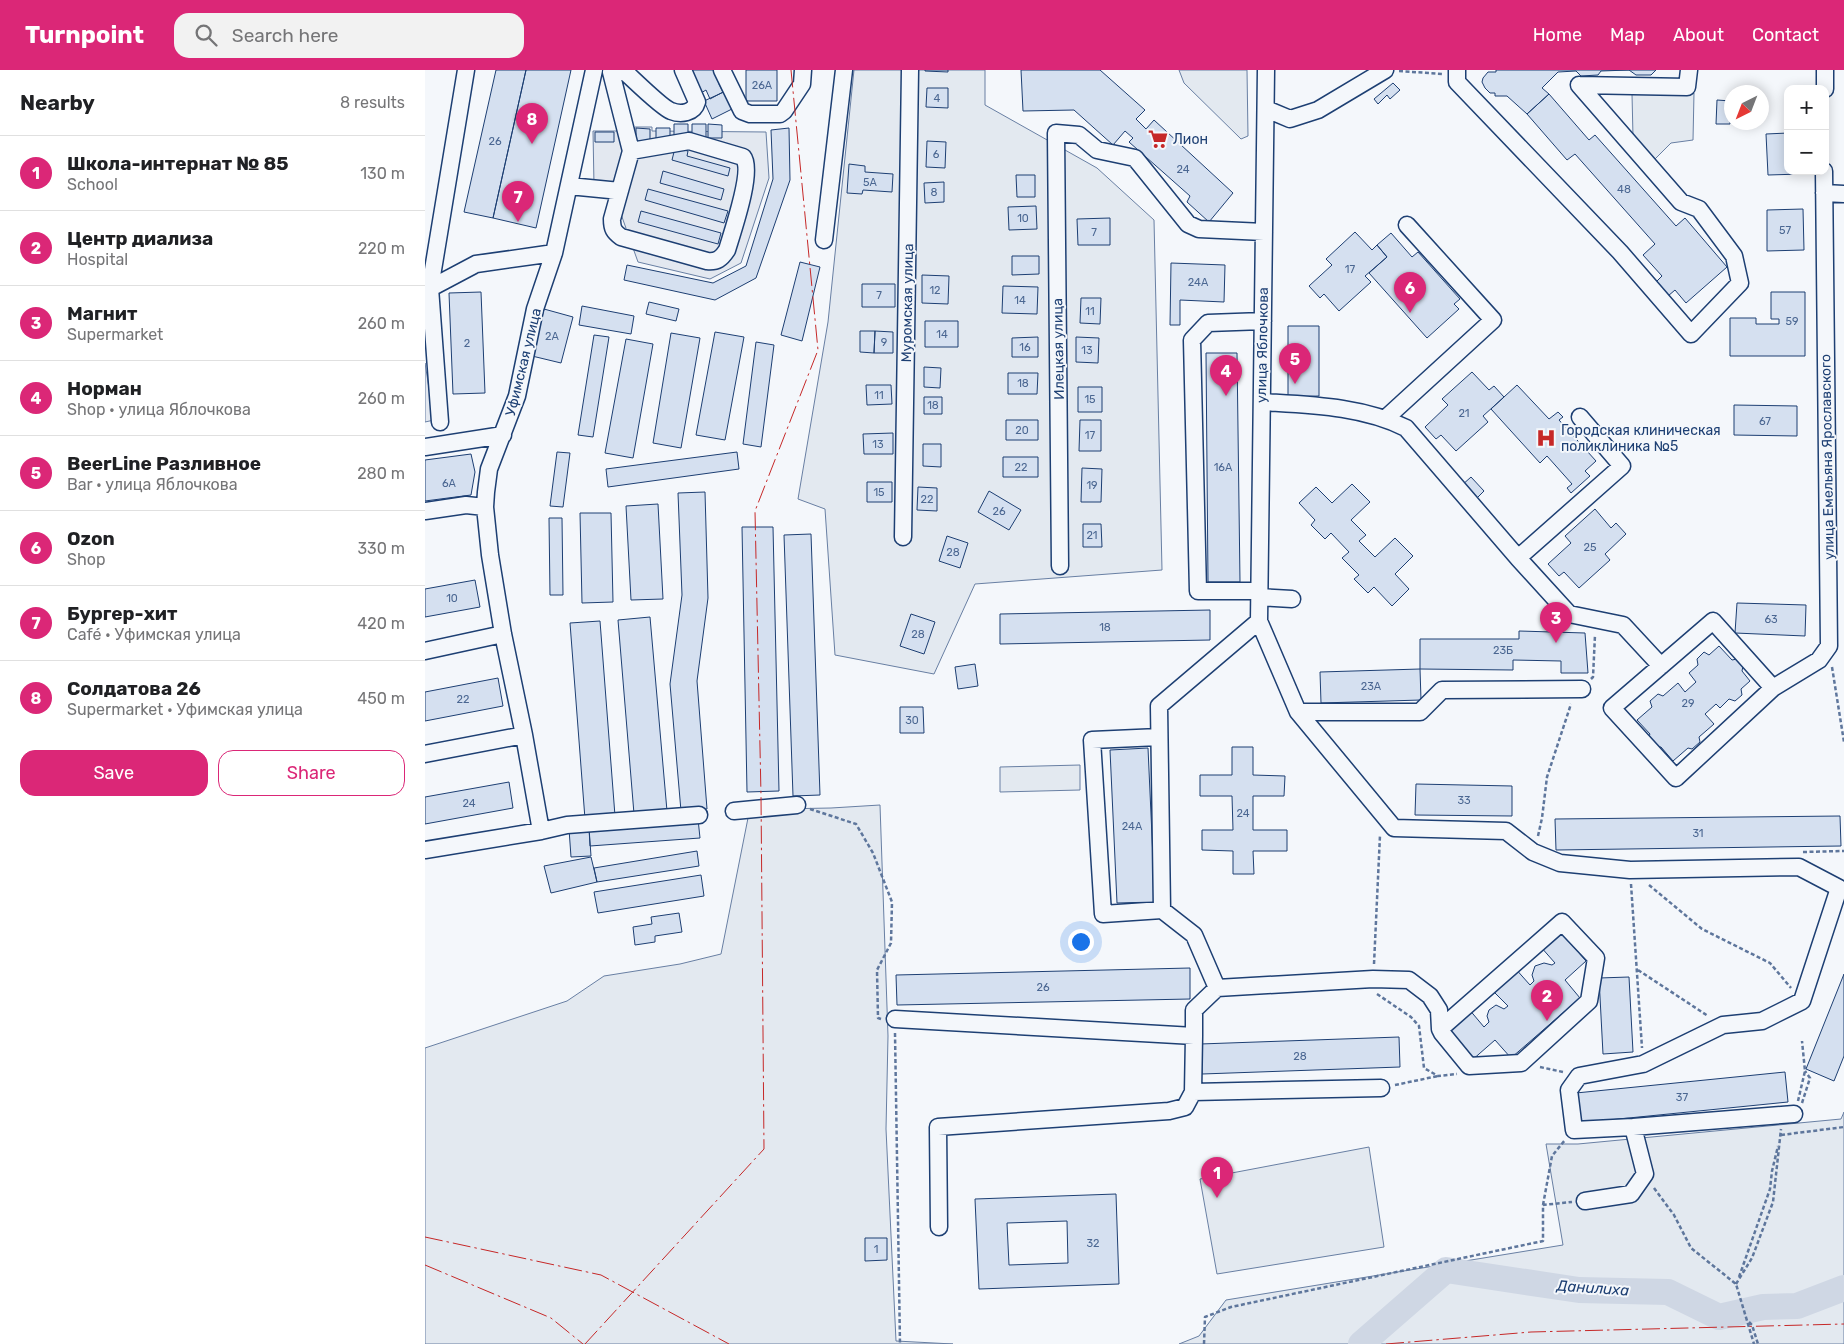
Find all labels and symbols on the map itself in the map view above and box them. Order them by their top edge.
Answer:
house number: 26А [752,79,773,92]
north arrow [1724,85,1769,130]
house number: 4 [934,92,941,105]
pin: 8 [516,103,548,144]
supermarket icon: Лион [1147,128,1169,150]
place label: Лион [1173,131,1208,148]
house number: 26 [488,135,502,148]
house number: 6 [933,148,940,161]
house number: 24 [1176,163,1190,176]
house number: 5А [863,176,878,189]
pin: 7 [502,181,534,222]
house number: 48 [1617,183,1631,196]
house number: 8 [931,186,938,199]
house number: 10 [1017,212,1029,225]
house number: 57 [1779,224,1791,237]
house number: 7 [1091,226,1097,239]
street label: Муромская улица [898,243,917,363]
house number: 17 [1345,263,1356,276]
pin: 6 [1394,272,1426,313]
house number: 24А [1188,276,1209,289]
house number: 12 [929,284,941,297]
street label: улица Яблочкова [1253,287,1272,403]
house number: 7 [876,289,882,302]
house number: 14 [1014,294,1026,307]
street label: Илецкая улица [1049,298,1068,400]
house number: 11 [1085,305,1095,318]
street label: Уфимская улица [502,306,545,418]
house number: 59 [1785,315,1799,328]
house number: 14 [936,328,948,341]
house number: 2А [545,330,560,343]
house number: 9 [881,336,887,349]
house number: 2 [464,337,470,350]
house number: 16 [1019,341,1031,354]
pin: 5 [1279,343,1311,384]
house number: 13 [1081,344,1093,357]
street label: улица Емельяна Ярославского [1817,354,1838,560]
pin: 4 [1210,355,1242,396]
house number: 18 [1017,377,1029,390]
house number: 11 [874,389,884,402]
house number: 15 [1084,393,1096,406]
house number: 18 [927,399,939,412]
house number: 21 [1458,407,1470,420]
house number: 67 [1759,415,1771,428]
place label: Городская клиническая поликлиника №5 [1561,422,1721,455]
house number: 20 [1015,424,1029,437]
hospital icon: Городская клиническая поликлиника №5 [1535,427,1557,449]
house number: 17 [1085,429,1096,442]
house number: 13 [872,438,884,451]
house number: 22 [1015,461,1027,474]
house number: 16А [1214,461,1233,474]
house number: 6А [442,477,457,490]
house number: 19 [1086,479,1098,492]
house number: 15 [873,486,885,499]
house number: 22 [921,493,933,506]
house number: 26 [992,505,1006,518]
house number: 21 [1086,529,1098,542]
house number: 25 [1584,541,1597,554]
house number: 28 [946,546,960,559]
house number: 10 [446,592,458,605]
pin: 3 [1540,602,1572,643]
house number: 63 [1764,613,1778,626]
house number: 18 [1099,621,1111,634]
house number: 28 [911,628,925,641]
house number: 23Б [1493,644,1513,657]
house number: 23А [1361,680,1382,693]
house number: 22 [457,693,469,706]
house number: 29 [1682,697,1694,710]
house number: 30 [905,714,919,727]
house number: 33 [1457,794,1471,807]
house number: 24 [462,797,476,810]
house number: 24 [1236,807,1250,820]
house number: 24А [1122,820,1143,833]
house number: 31 [1692,827,1704,840]
your location [1068,929,1094,955]
pin: 2 [1531,980,1563,1021]
house number: 26 [1036,981,1050,994]
house number: 28 [1293,1050,1307,1063]
house number: 37 [1676,1091,1688,1104]
pin: 1 [1201,1157,1233,1198]
house number: 32 [1086,1237,1100,1250]
house number: 1 [874,1243,878,1256]
water label: Данилиха [1555,1276,1630,1300]

